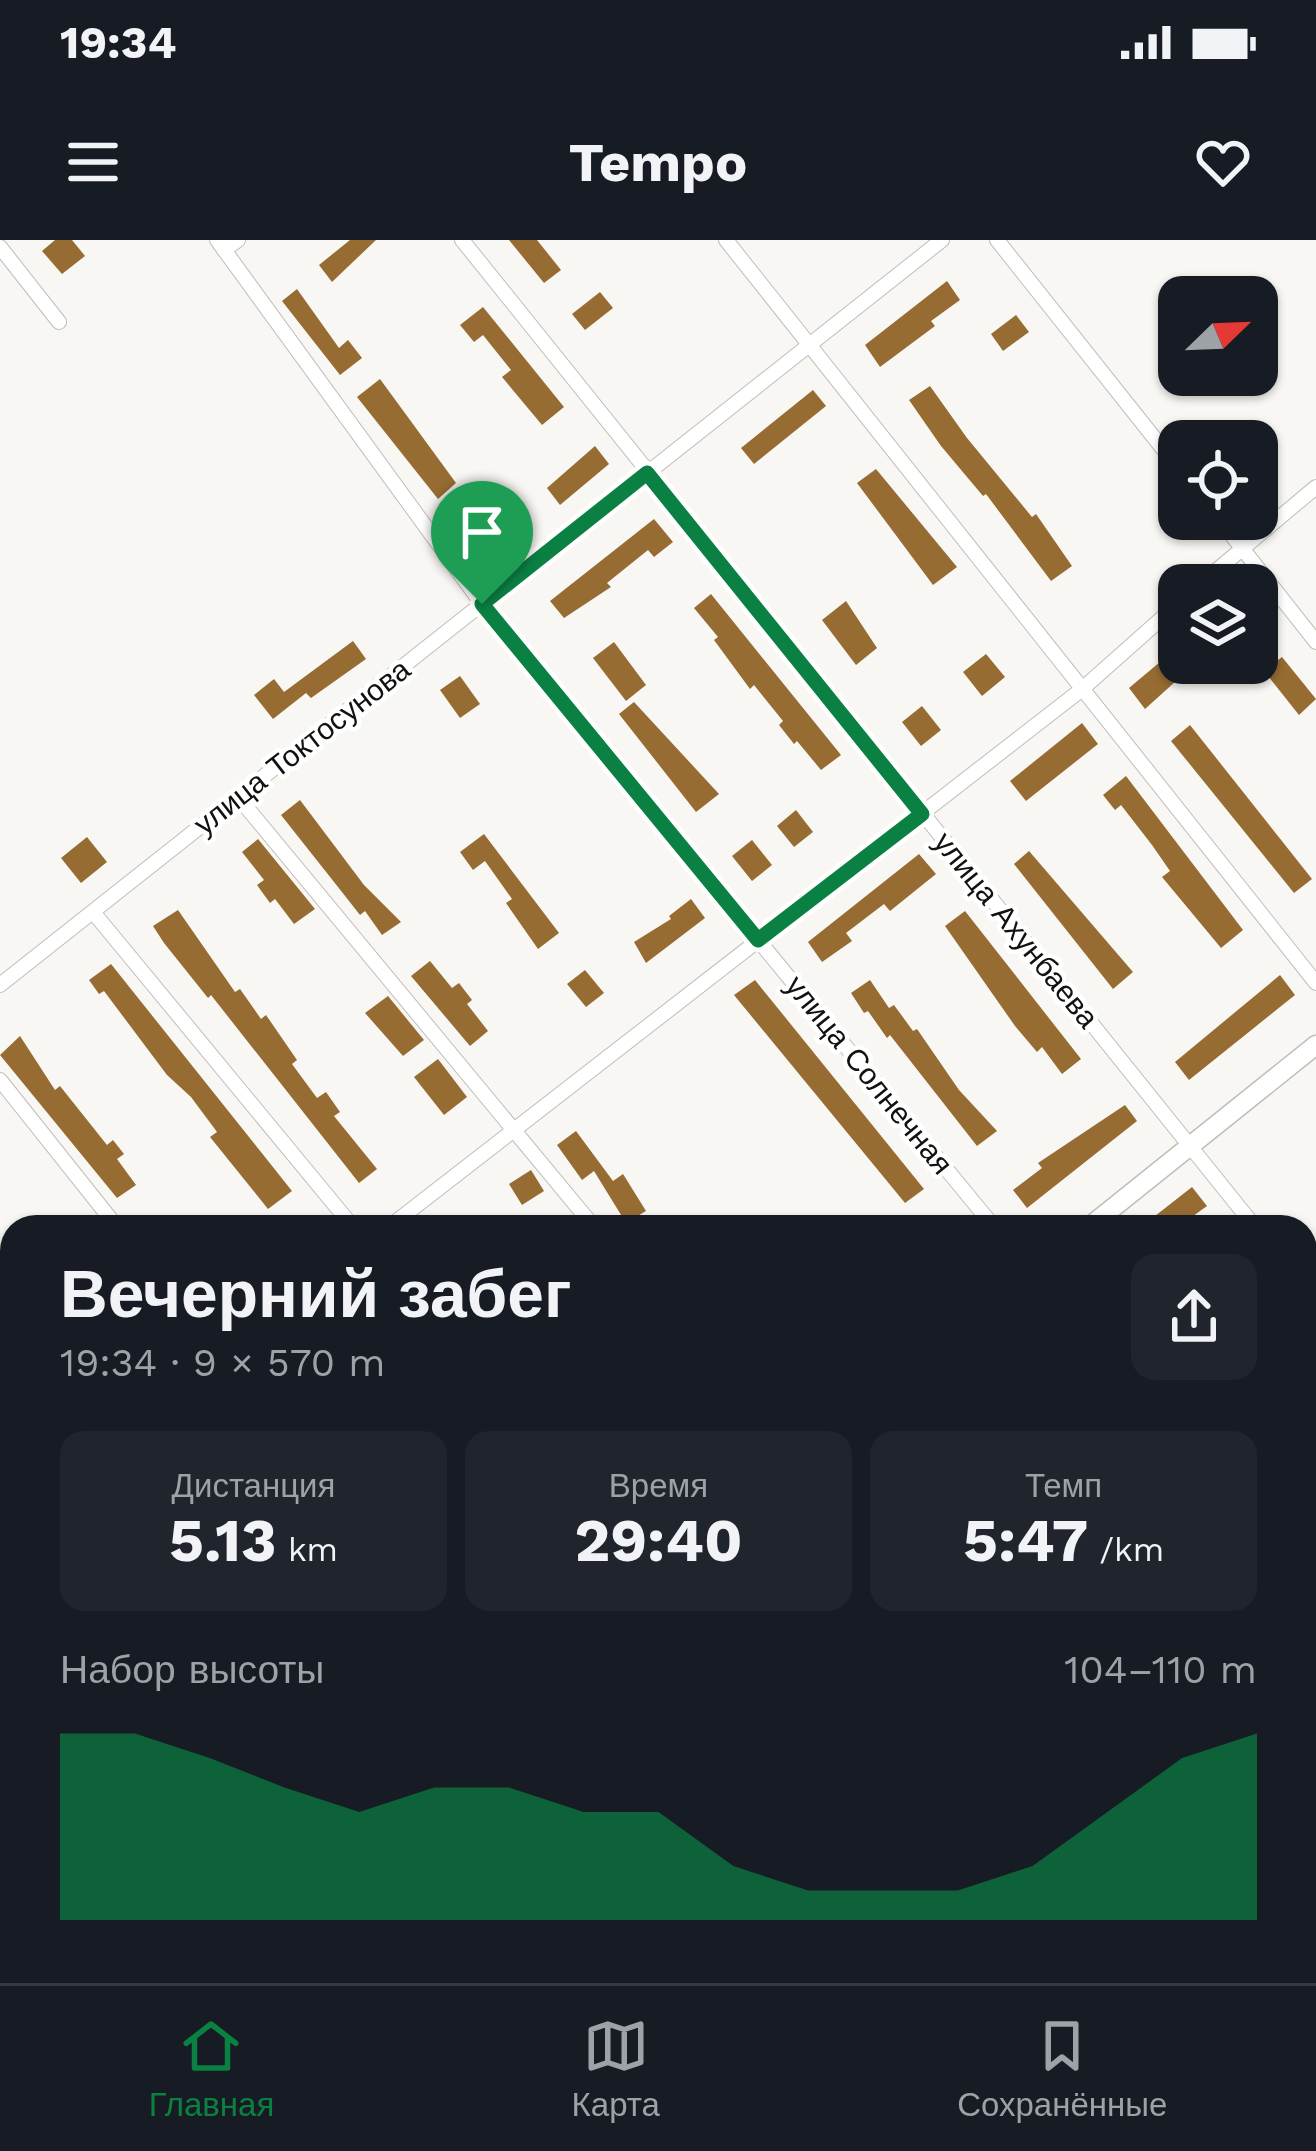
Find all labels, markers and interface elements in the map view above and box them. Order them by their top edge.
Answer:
text: 19:34 [60,16,176,69]
icon: menu [60,129,126,195]
icon: heart [1190,129,1256,195]
text: Tempo [569,131,747,194]
north arrow [1158,276,1278,396]
map controls [1158,276,1278,684]
button: locate [1158,420,1278,540]
pin [431,481,533,604]
icon: arrive [449,499,515,565]
button: layers [1158,564,1278,684]
street label: улица Токтосунова [187,651,417,842]
street label: улица Ахунбаева [927,825,1106,1035]
street label: улица Солнечная [779,968,960,1181]
button: share [1131,1254,1257,1380]
text: Вечерний забег [60,1256,572,1333]
text: 19:34 · 9 × 570 m [60,1340,386,1385]
text: Дистанция [172,1466,335,1505]
text: Время [609,1466,708,1505]
text: Темп [1025,1466,1102,1505]
text: 5.13 [169,1505,277,1576]
text: 29:40 [574,1505,743,1576]
text: 5:47 [963,1505,1088,1576]
text: km [277,1530,338,1569]
text: /km [1088,1530,1164,1569]
text: Набор высоты [60,1647,324,1692]
text: 104–110 m [1064,1647,1257,1692]
tab: Главная [149,2013,274,2124]
tab: Карта [572,2013,660,2124]
tab: Сохранённые [957,2013,1167,2124]

